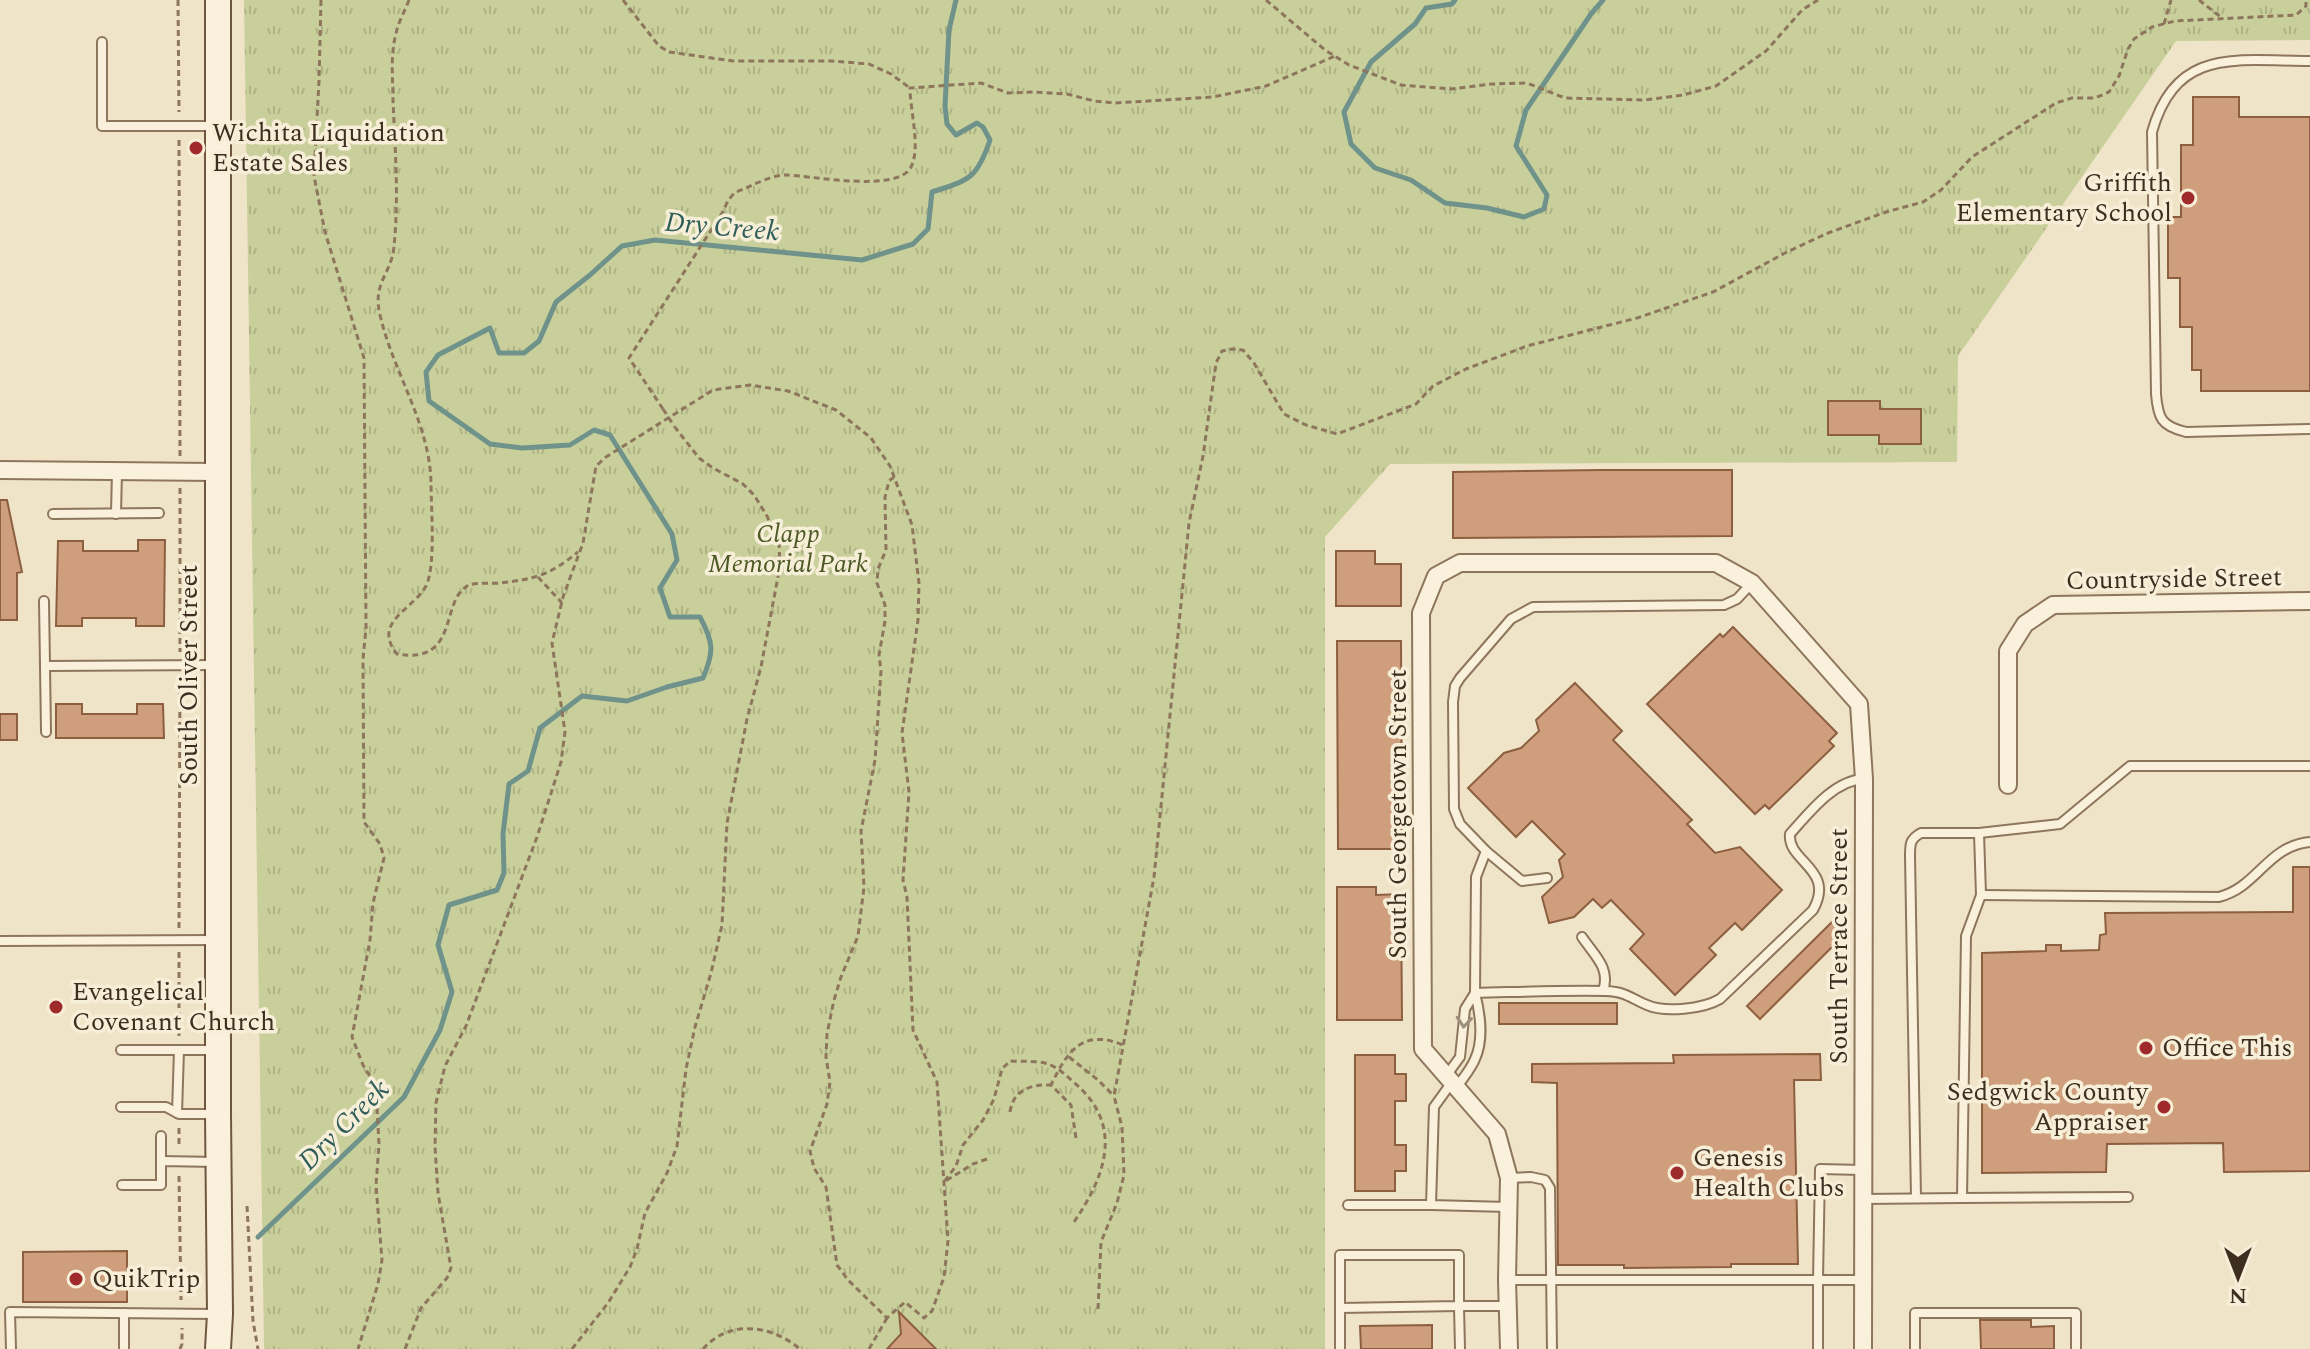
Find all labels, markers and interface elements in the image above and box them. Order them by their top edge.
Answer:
place label: Wichita Liquidation Estate Sales [212,113,445,183]
marker: Wichita Liquidation Estate Sales [187,139,205,157]
place label: Griffith Elementary School [1956,163,2172,233]
marker: Griffith Elementary School [2179,189,2197,207]
water label: Dry Creek [663,201,781,253]
park label: Clapp Memorial Park [708,514,868,584]
street label: Countryside Street [2066,557,2282,601]
street label: South Oliver Street [169,565,209,785]
street label: South Georgetown Street [1378,669,1418,959]
street label: South Terrace Street [1819,828,1859,1064]
place label: Evangelical Covenant Church [72,972,275,1042]
marker: Evangelical Covenant Church [47,998,65,1016]
one-way arrow [1456,1016,1473,1029]
place label: Office This [2162,1028,2293,1068]
marker: Office This [2137,1039,2155,1057]
water label: Dry Creek [288,1069,400,1181]
place label: Sedgwick County Appraiser [1947,1072,2150,1142]
marker: Sedgwick County Appraiser [2155,1098,2173,1116]
place label: Genesis Health Clubs [1693,1138,1845,1208]
marker: Genesis Health Clubs [1668,1164,1686,1182]
north arrow [2198,1237,2278,1317]
place label: QuikTrip [92,1259,200,1299]
marker: QuikTrip [67,1270,85,1288]
text: N [2229,1279,2247,1312]

